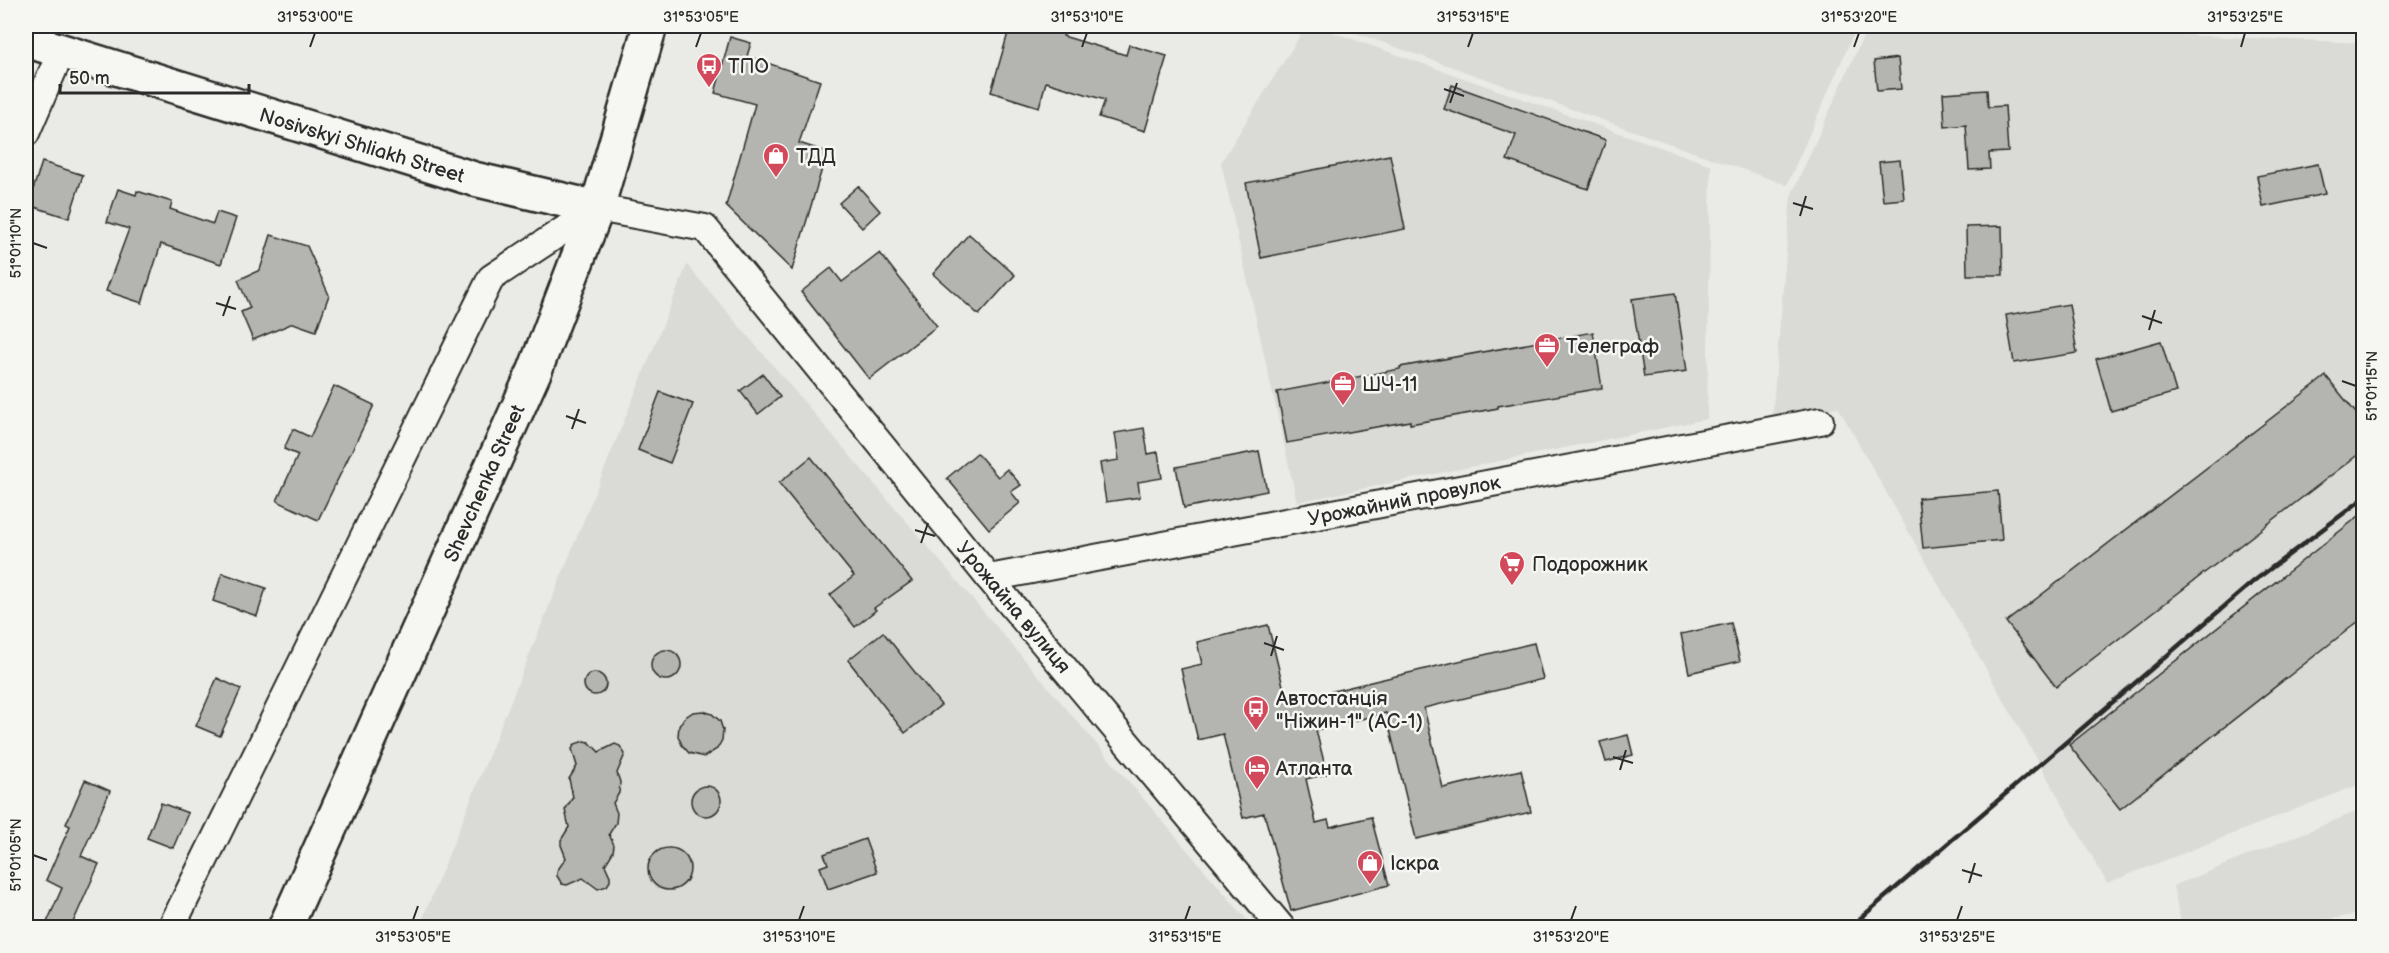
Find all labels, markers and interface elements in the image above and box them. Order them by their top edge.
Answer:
text: 31°53'00"E [277,8,353,27]
text: 31°53'05"E [663,8,739,27]
text: 31°53'10"E [1050,8,1124,27]
text: 31°53'15"E [1436,8,1510,27]
text: 31°53'20"E [1821,8,1897,27]
text: 31°53'25"E [2207,8,2283,27]
bus stop icon: ТПО [694,51,724,89]
place label: ТПО [728,55,769,79]
scale bar [60,57,249,95]
text: 50 m [69,68,110,89]
street label: Nosivskyi Shliakh Street [256,103,467,189]
shop icon: ТДД [761,141,791,179]
place label: ТДД [796,145,836,169]
text: 51°01'10"N [7,208,26,278]
office icon: Телеграф [1532,331,1562,369]
place label: Телеграф [1566,335,1659,359]
text: 51°01'15"N [2363,351,2382,421]
office icon: ШЧ-11 [1328,369,1358,407]
place label: ШЧ-11 [1362,373,1417,397]
street label: Shevchenka Street [439,401,530,566]
street label: Урожайний провулок [1306,470,1503,531]
street label: Урожайна вулиця [951,537,1075,679]
supermarket icon: Подорожник [1497,549,1527,587]
place label: Подорожник [1532,553,1648,577]
place label: Автостанція "Ніжин-1" (АС-1) [1275,687,1423,734]
bus stop icon: Автостанція "Ніжин-1" (АС-1) [1241,694,1271,732]
hotel icon: Атланта [1242,753,1272,791]
place label: Атланта [1275,757,1353,781]
text: 51°01'05"N [7,818,26,892]
shop icon: Іскра [1355,848,1385,886]
place label: Іскра [1390,852,1439,876]
text: 31°53'05"E [375,928,451,947]
text: 31°53'10"E [762,928,836,947]
text: 31°53'15"E [1148,928,1222,947]
text: 31°53'20"E [1533,928,1609,947]
text: 31°53'25"E [1919,928,1995,947]

